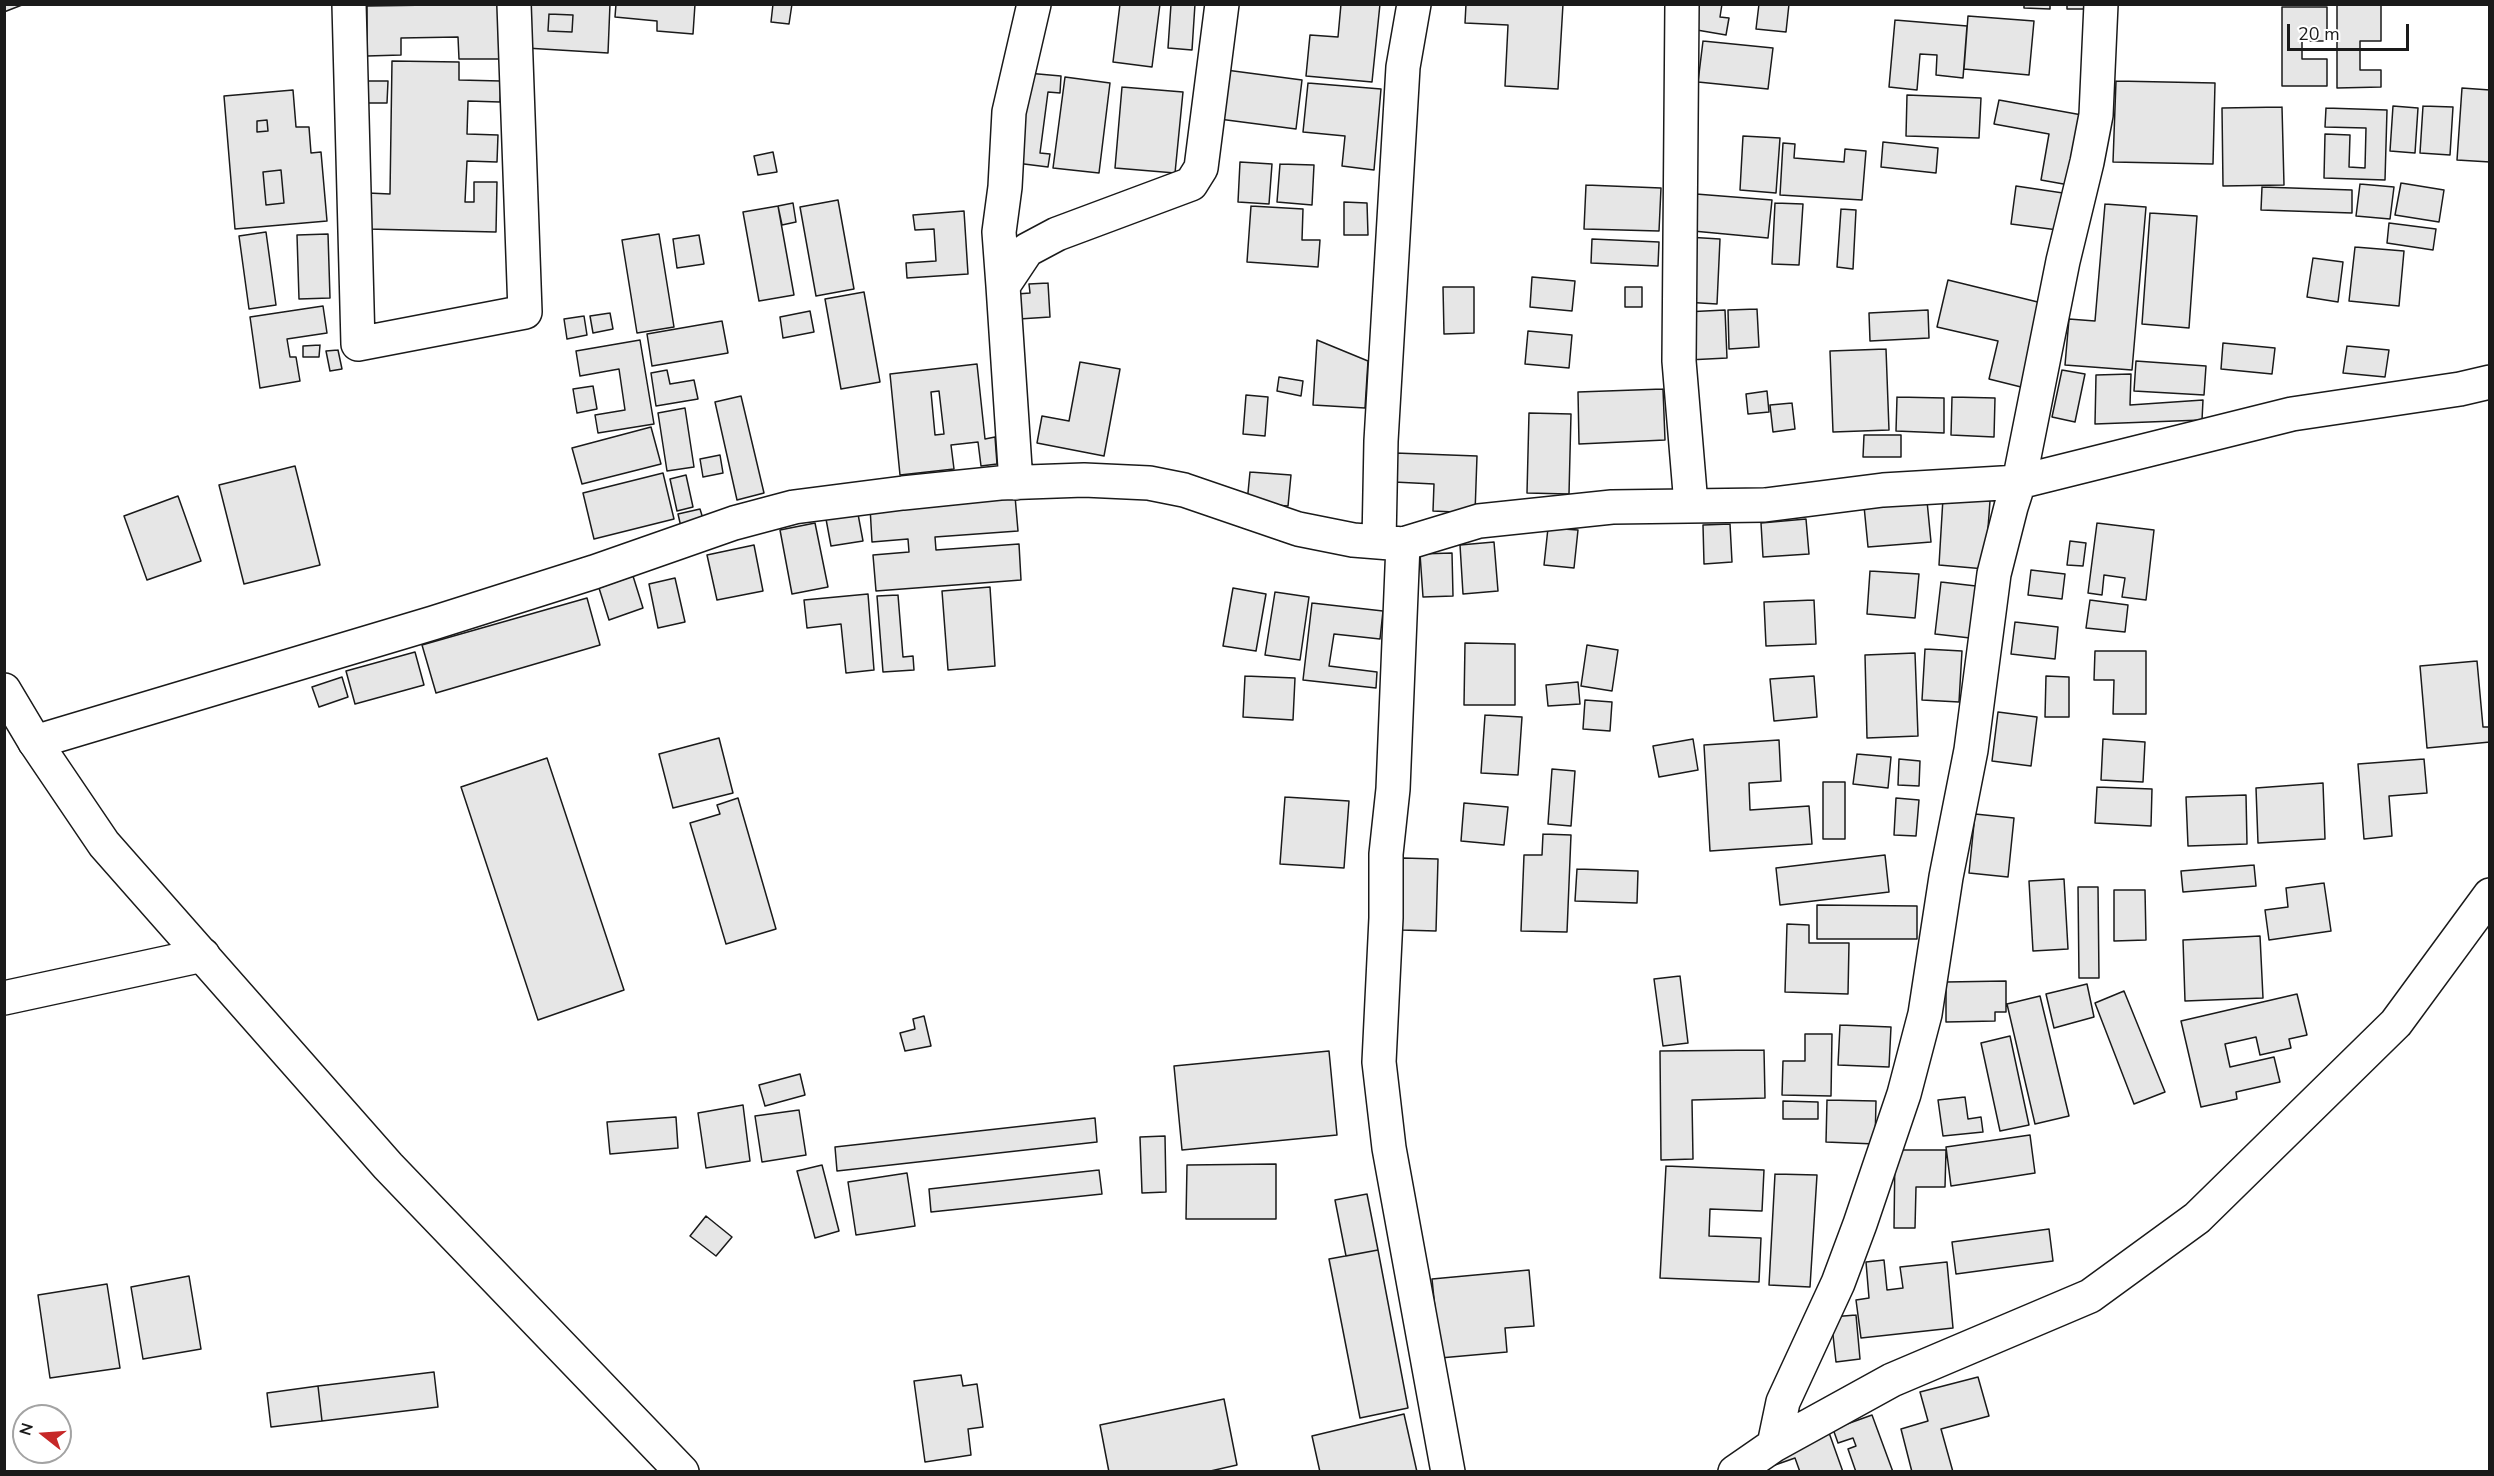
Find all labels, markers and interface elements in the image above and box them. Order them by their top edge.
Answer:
scale bar [2290,12,2412,50]
text: 20 m [2298,22,2340,46]
north arrow [12,1404,72,1464]
text: N [14,1420,39,1438]

